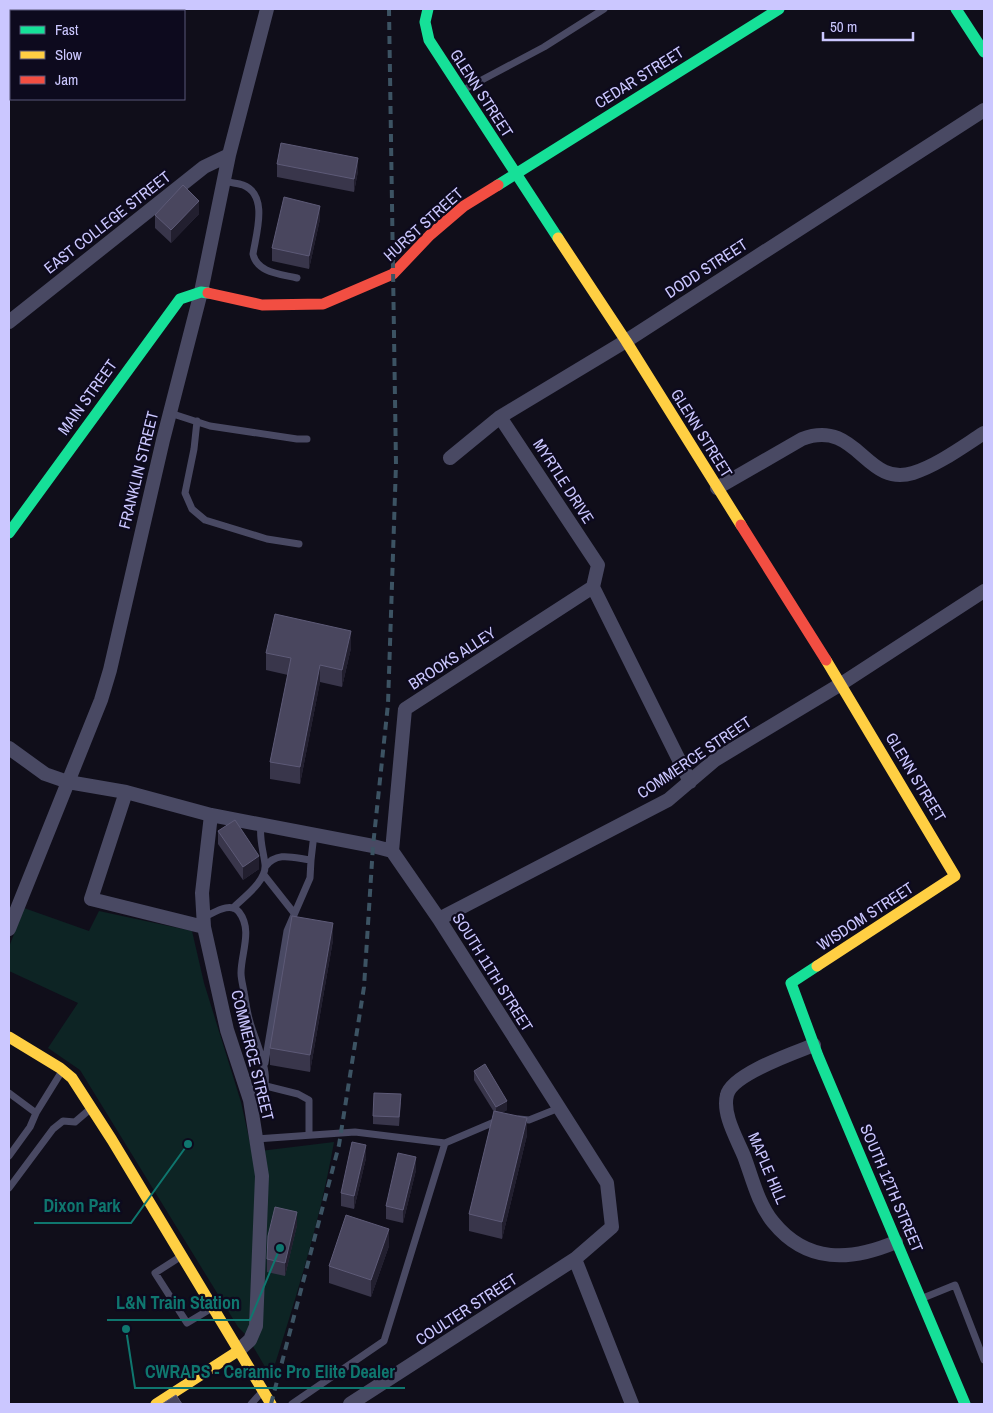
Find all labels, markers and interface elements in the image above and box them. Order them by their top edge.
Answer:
legend [10,10,185,100]
scale bar [823,10,913,42]
text: 50 m [830,16,857,37]
text: Fast [55,19,79,40]
street label: CEDAR STREET [590,41,688,113]
text: Slow [55,44,82,65]
street label: GLENN STREET [445,45,519,141]
text: Jam [55,69,78,90]
street label: EAST COLLEGE STREET [39,166,175,278]
street label: HURST STREET [378,182,468,266]
street label: DODD STREET [661,233,751,303]
street label: MAIN STREET [52,355,122,439]
street label: GLENN STREET [666,385,738,481]
street label: FRANKLIN STREET [113,409,163,531]
street label: MYRTLE DRIVE [528,434,600,528]
street label: BROOKS ALLEY [404,621,500,694]
street label: COMMERCE STREET [633,711,755,803]
street label: GLENN STREET [881,728,951,826]
street label: WISDOM STREET [813,877,917,955]
street label: SOUTH 11TH STREET [448,908,538,1036]
street label: COMMERCE STREET [226,988,280,1122]
street label: SOUTH 12TH STREET [855,1121,929,1255]
street label: MAPLE HILL [743,1129,793,1208]
callout: Dixon Park [34,1190,131,1223]
text: Dixon Park [43,1193,121,1218]
street label: COULTER STREET [411,1268,521,1350]
callout: L&N Train Station [107,1287,250,1320]
text: L&N Train Station [116,1290,240,1315]
callout: CWRAPS - Ceramic Pro Elite Dealer [135,1355,405,1388]
text: CWRAPS - Ceramic Pro Elite Dealer [145,1359,395,1384]

